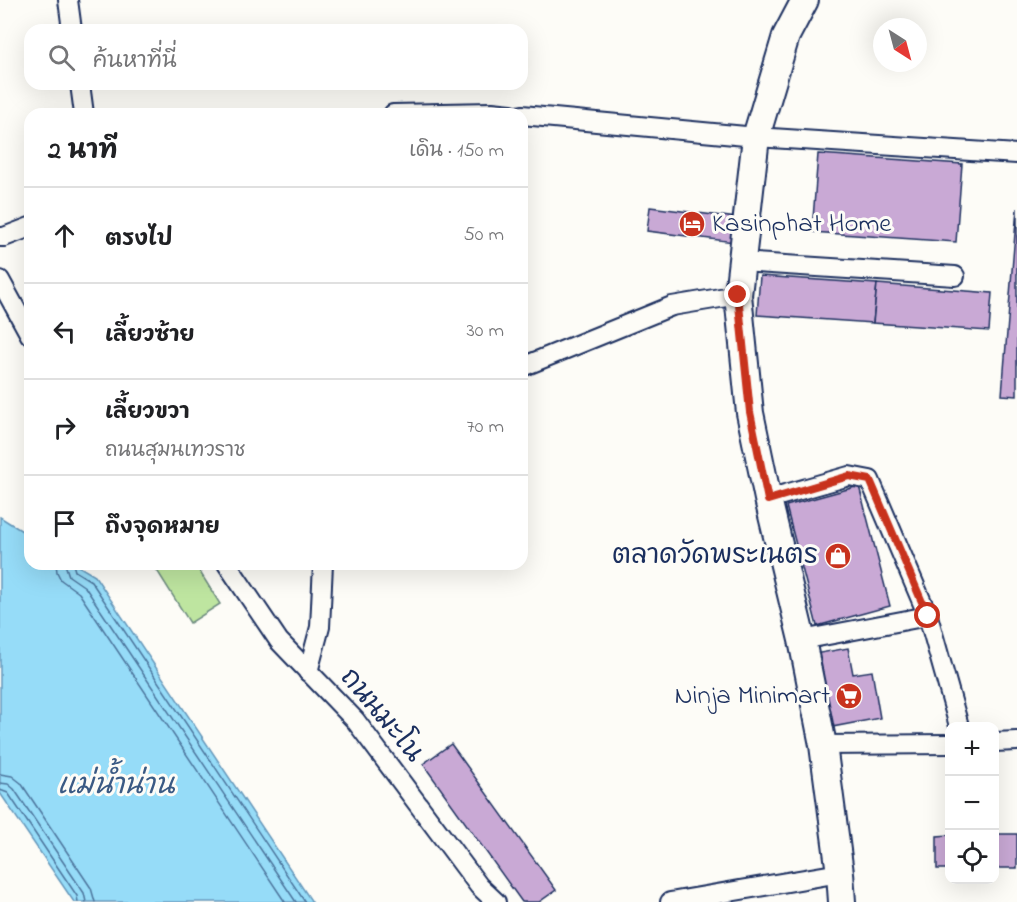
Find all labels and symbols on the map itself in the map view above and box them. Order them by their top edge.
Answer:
north arrow [873,18,927,72]
place label: Kasinphat Home [712,205,892,244]
hotel icon: Kasinphat Home [677,209,707,239]
route end [724,281,750,307]
place label: ตลาดวัดพระเนตร [612,537,818,576]
shop icon: ตลาดวัดพระเนตร [823,541,853,571]
route start [914,602,940,628]
street label: ถนนมะโน [330,660,433,772]
place label: Ninja Minimart [674,677,830,716]
supermarket icon: Ninja Minimart [834,681,864,711]
water label: แม่น้ำน่าน [57,758,176,807]

